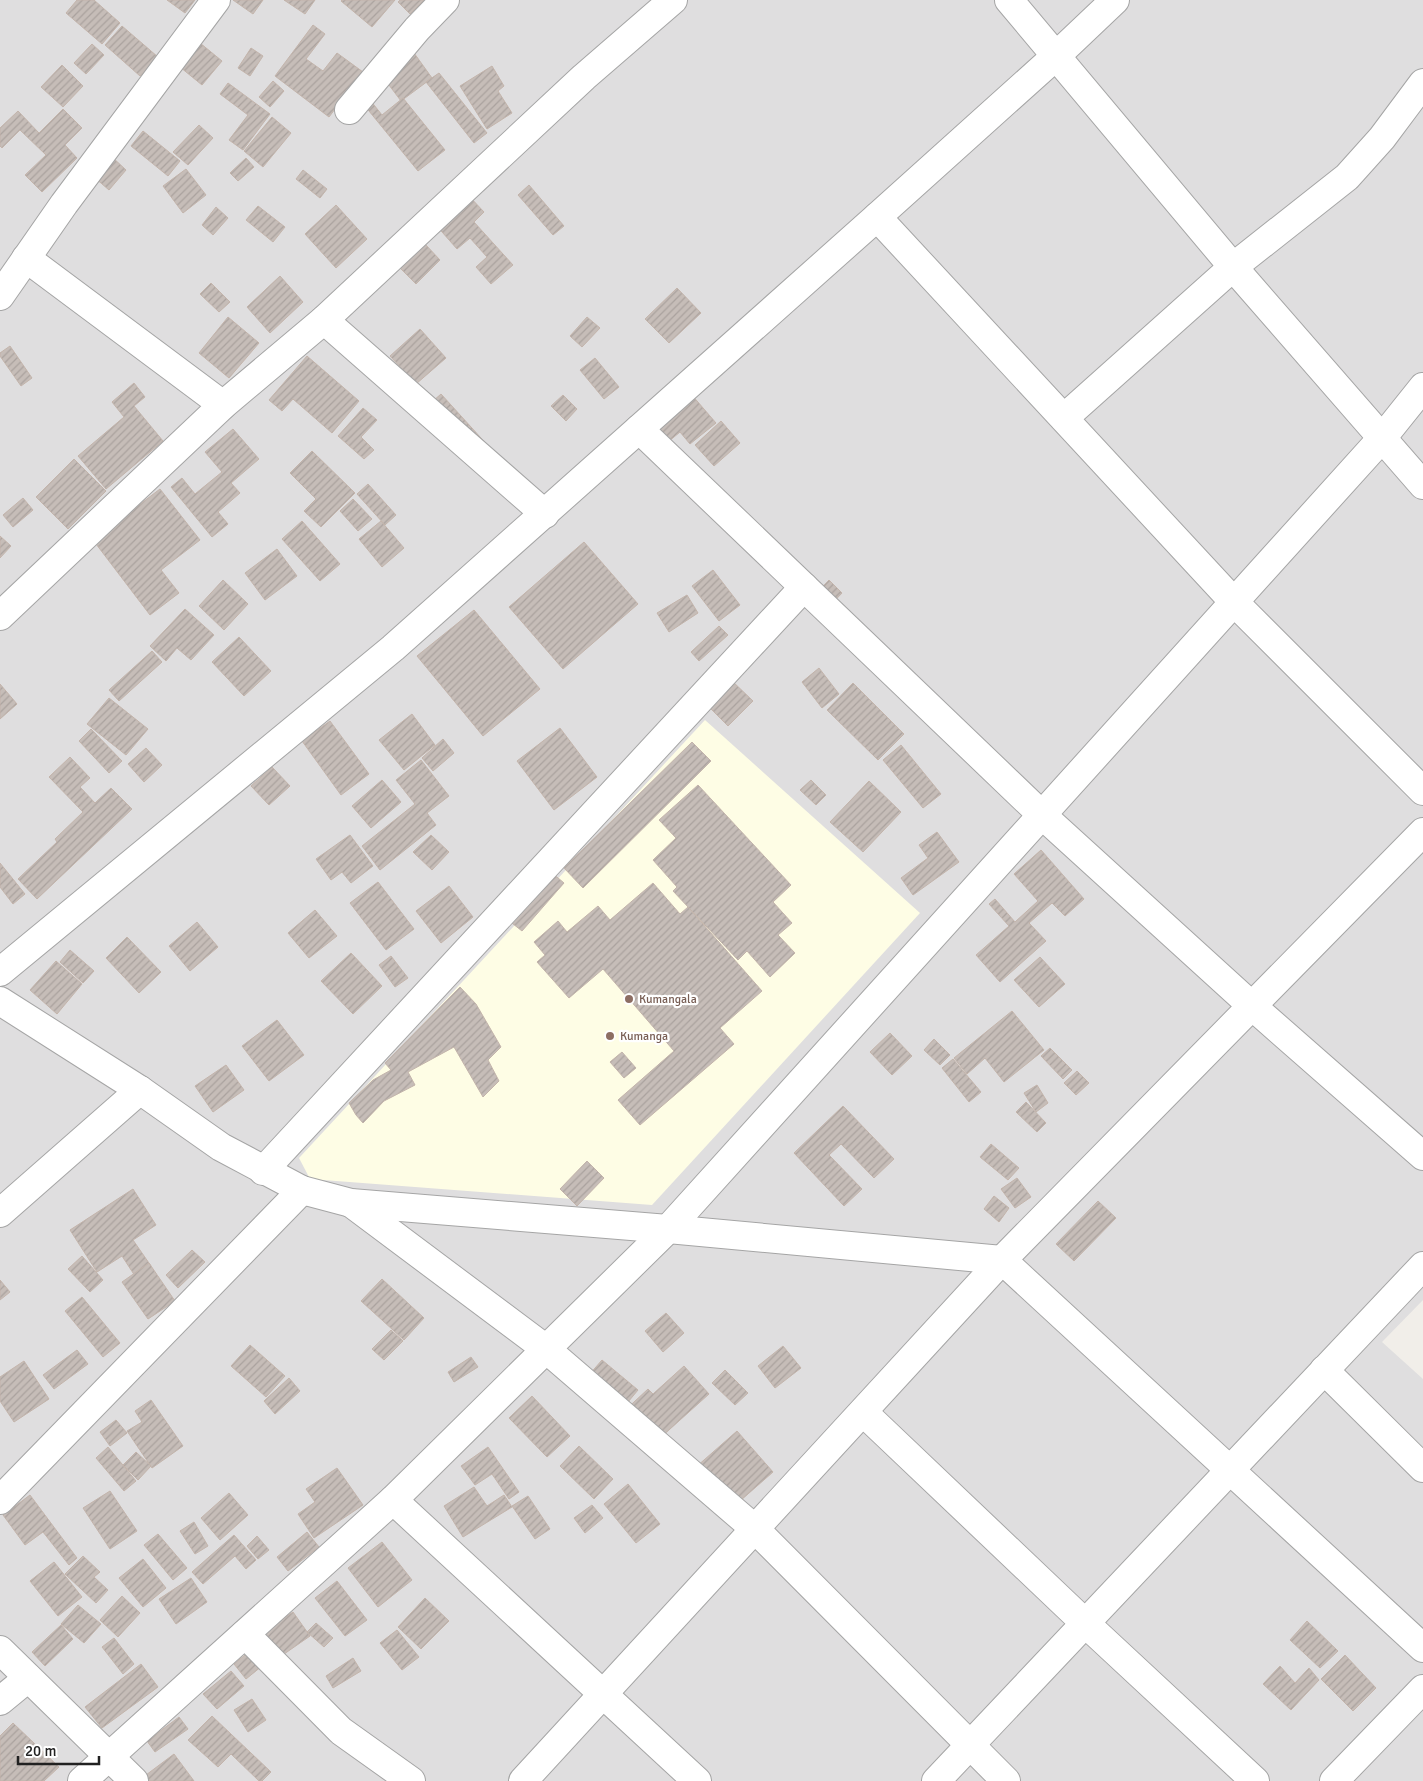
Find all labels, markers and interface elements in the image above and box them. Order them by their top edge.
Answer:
place label: Kumangala [639,992,697,1007]
marker: Kumangala [623,993,635,1005]
place label: Kumanga [620,1029,668,1044]
marker: Kumanga [604,1030,616,1042]
scale bar [18,1734,99,1766]
text: 20 m [25,1742,56,1760]

